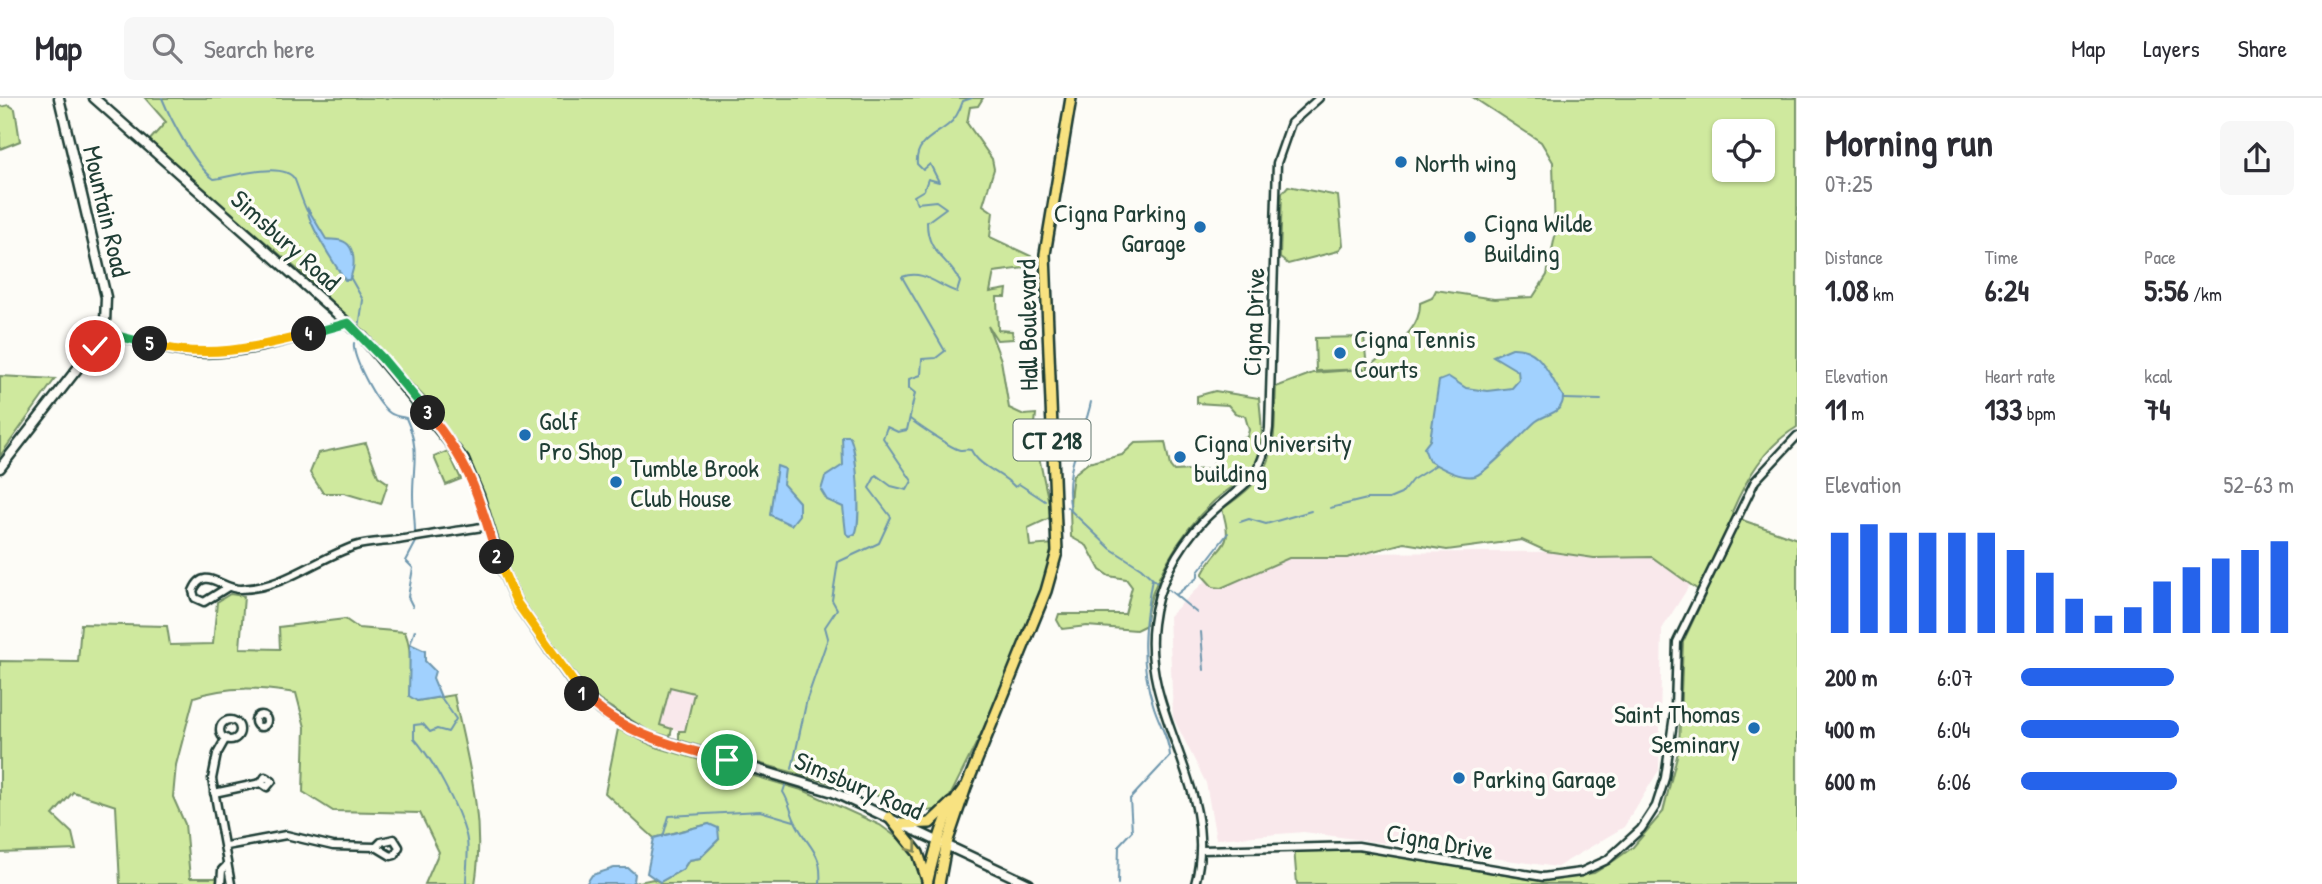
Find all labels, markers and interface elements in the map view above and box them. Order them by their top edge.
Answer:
search box [124,17,614,80]
text: Map [35,26,82,70]
icon: search [148,29,186,67]
text: Search here [204,31,315,66]
text: Map [2071,32,2105,64]
text: Layers [2143,32,2200,64]
text: Share [2238,32,2287,64]
text: Morning run [1825,116,1993,168]
map controls [1712,119,1775,182]
button: locate [1712,119,1775,182]
button: share [2220,121,2294,195]
street label: Mountain Road [75,142,139,280]
place label: North wing [1415,145,1516,180]
marker: North wing [1393,154,1409,170]
text: 07:25 [1825,168,1873,199]
street label: Simsbury Road [224,181,348,299]
place label: Cigna Parking Garage [1054,195,1186,260]
place label: Cigna Wilde Building [1484,205,1593,270]
marker: Cigna Parking Garage [1192,219,1208,235]
marker: Cigna Wilde Building [1462,229,1478,245]
text: Distance [1825,244,1883,270]
text: Time [1985,244,2018,270]
text: Pace [2144,244,2176,270]
street label: Hall Boulevard [1008,259,1046,391]
street label: Cigna Drive [1234,267,1272,377]
text: 1.08 [1825,270,1869,310]
text: 6:24 [1985,270,2029,310]
text: 5:56 [2144,270,2189,310]
text: km [1869,281,1894,307]
text: /km [2189,281,2222,307]
pin [65,316,125,376]
pin: 4 [292,316,326,352]
text: 4 [305,320,312,346]
place label: Cigna Tennis Courts [1354,321,1475,386]
icon: check [76,327,114,365]
pin: 5 [132,327,168,362]
text: 5 [145,330,154,356]
marker: Cigna Tennis Courts [1332,345,1348,361]
text: Elevation [1825,363,1888,389]
text: Heart rate [1985,363,2056,389]
text: kcal [2144,363,2172,389]
text: 11 [1825,389,1847,429]
text: 133 [1985,389,2022,429]
text: 74 [2144,389,2170,429]
pin: 3 [410,396,446,430]
text: 3 [423,399,432,425]
text: m [1847,400,1864,426]
text: bpm [2022,400,2056,426]
place label: Golf Pro Shop [539,403,622,468]
road number: CT 218 [1014,419,1090,460]
place label: Cigna University building [1194,425,1352,490]
marker: Golf Pro Shop [517,427,533,443]
marker: Cigna University building [1172,449,1188,465]
place label: Tumble Brook Club House [630,450,759,515]
text: Elevation [1825,469,1901,500]
text: 52–63 m [2223,469,2294,500]
marker: Tumble Brook Club House [608,474,624,490]
pin: 2 [480,540,514,574]
text: 2 [492,543,501,569]
text: 200 m [1825,662,1877,693]
text: 6:07 [1937,662,1973,693]
pin: 1 [564,676,600,712]
text: 1 [578,680,585,706]
place label: Saint Thomas Seminary [1614,696,1740,761]
text: 400 m [1825,714,1875,745]
text: 6:04 [1937,714,1970,745]
marker: Saint Thomas Seminary [1746,720,1762,736]
pin [697,730,757,790]
icon: arrive [708,741,746,779]
street label: Simsbury Road [789,742,929,828]
place label: Parking Garage [1473,761,1616,796]
text: 600 m [1825,766,1876,797]
text: 6:06 [1937,766,1971,797]
marker: Parking Garage [1451,770,1467,786]
street label: Cigna Drive [1384,814,1496,868]
one-way arrow [905,840,917,853]

